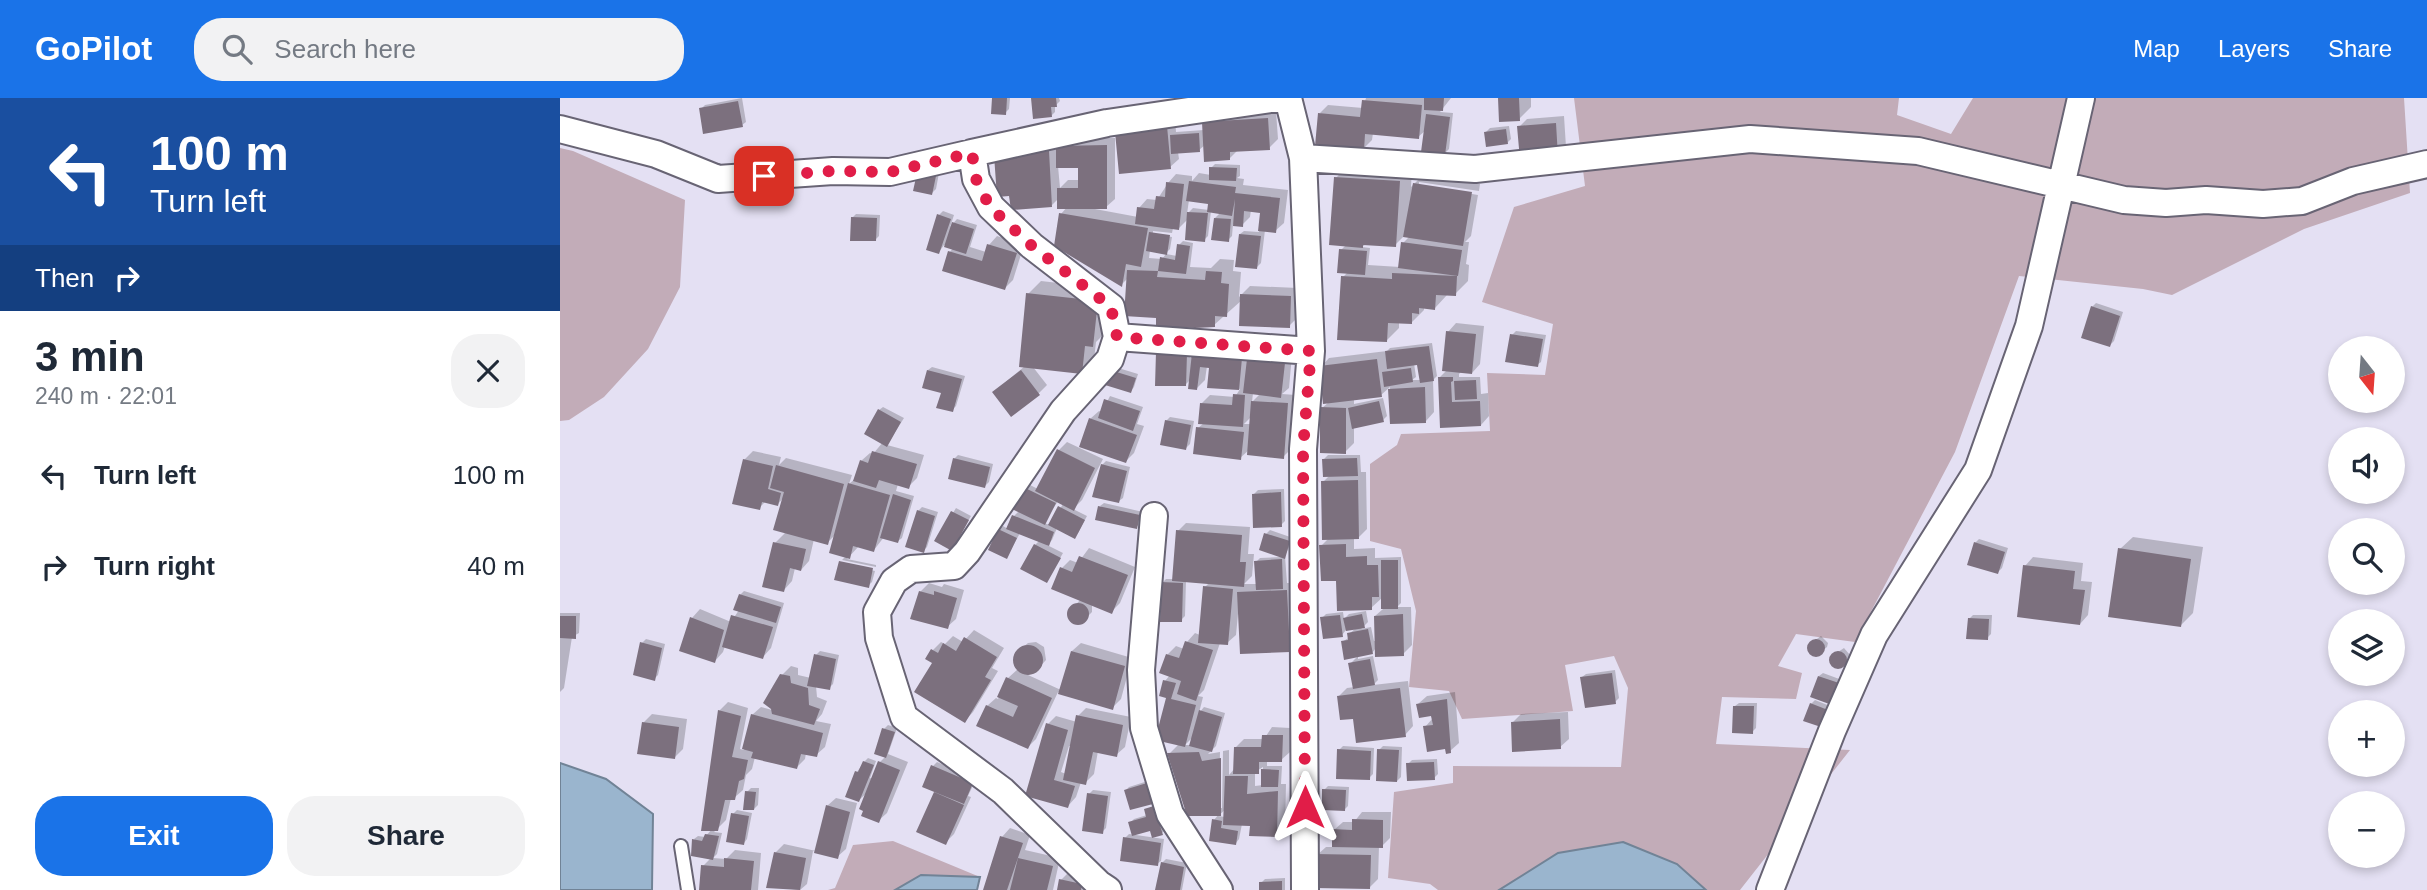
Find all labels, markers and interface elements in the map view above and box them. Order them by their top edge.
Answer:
search box [194,18,684,81]
text: GoPilot [35,30,152,67]
icon: search [218,30,256,68]
text: Search here [274,34,416,64]
text: Map [2133,35,2180,62]
text: Layers [2218,35,2290,62]
text: Share [2328,35,2392,62]
icon: left [35,126,126,217]
text: 100 m [150,126,289,180]
pin [734,146,794,206]
icon: arrive [745,157,783,195]
text: Turn left [150,183,266,219]
icon: right [108,259,146,297]
text: Then [35,263,94,293]
text: 3 min [35,333,145,380]
button: close [451,334,525,408]
north arrow [2328,336,2404,413]
map controls [2328,336,2405,868]
text: 240 m · 22:01 [35,383,177,409]
button: sound [2328,427,2405,504]
icon: left [35,457,73,495]
text: Turn left [94,460,196,490]
text: 100 m [453,460,525,490]
button: search [2328,518,2405,595]
icon: right [35,548,73,586]
text: Turn right [94,551,215,581]
text: 40 m [467,551,525,581]
button: layers [2328,609,2405,686]
button: + [2328,700,2405,777]
position arrow [1268,770,1342,844]
button: − [2328,791,2405,868]
button: Exit [35,796,273,876]
button: Share [287,796,525,876]

